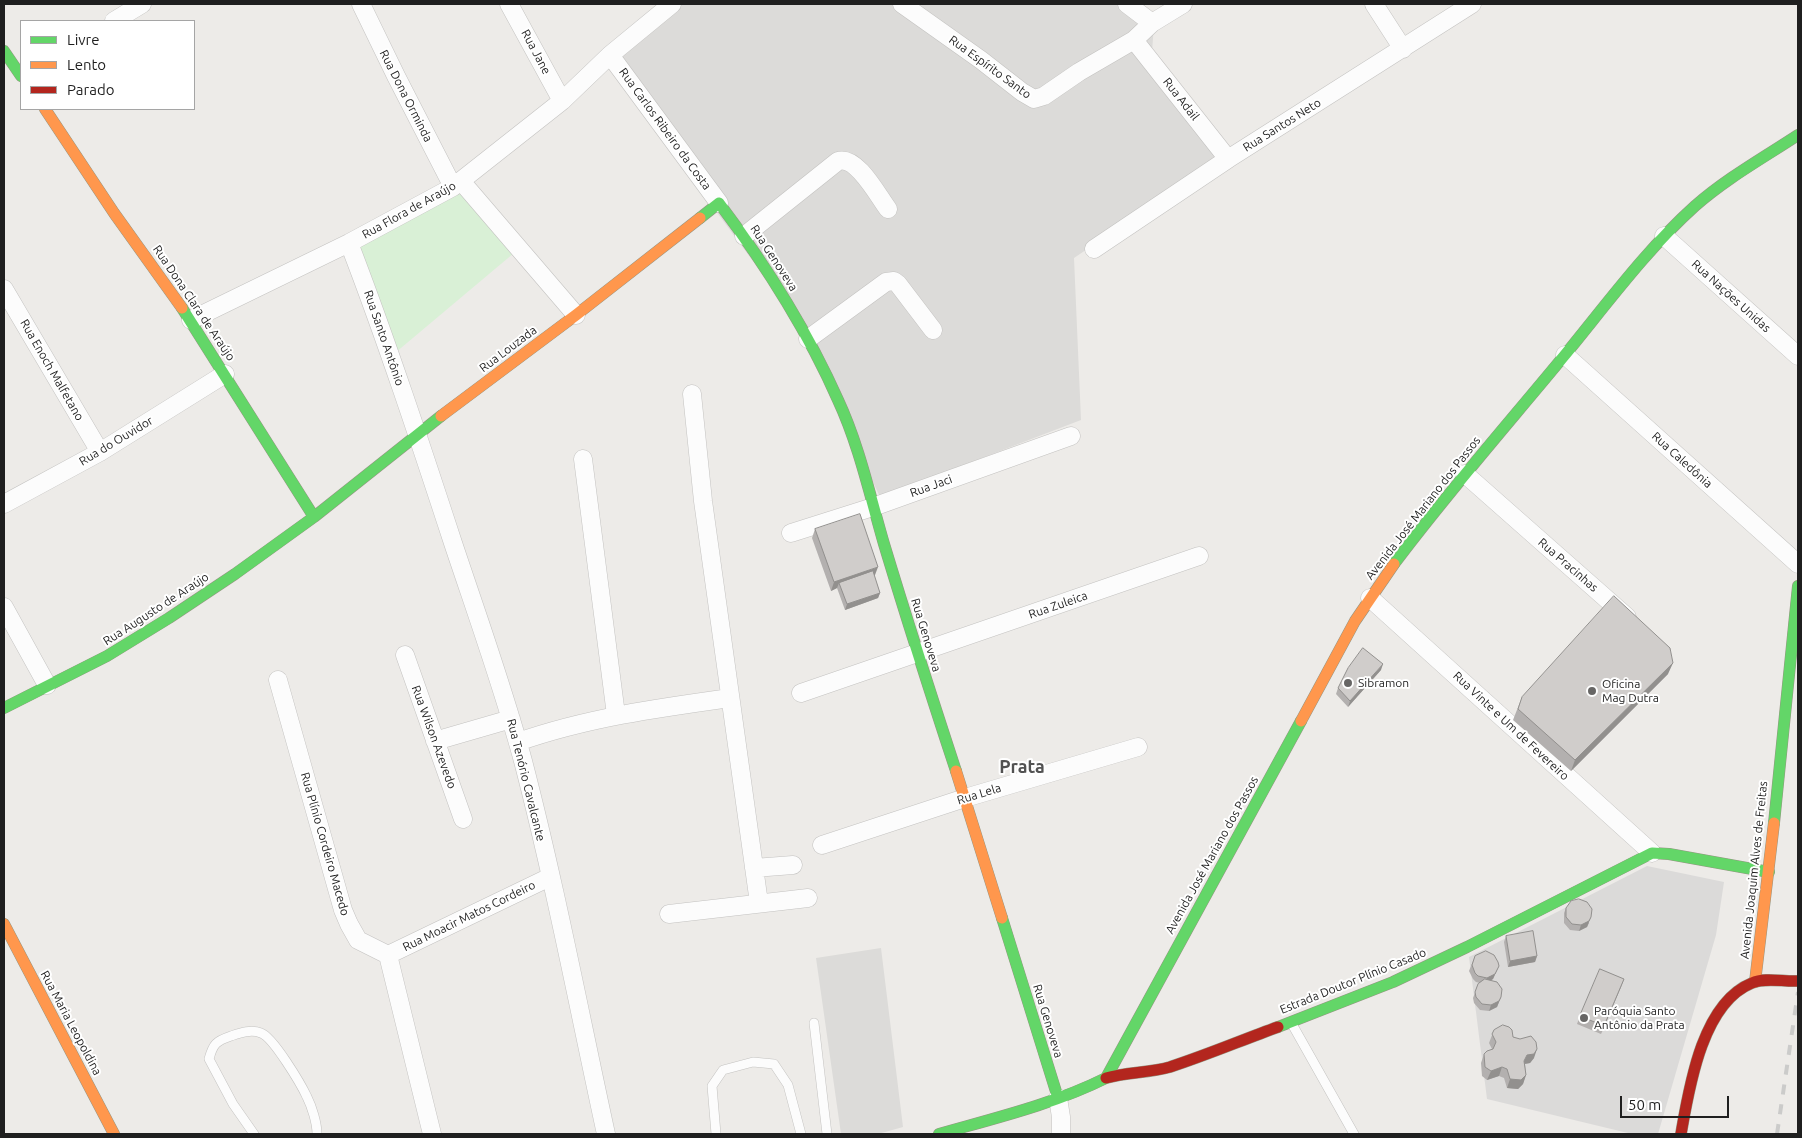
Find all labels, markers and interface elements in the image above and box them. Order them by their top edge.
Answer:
legend [20,20,195,110]
street label: Rua Jane [518,27,554,77]
text: Livre [67,31,100,48]
street label: Rua Espírito Santo [946,32,1034,102]
street label: Rua Dona Orminda [377,47,435,145]
text: Lento [67,56,106,73]
street label: Rua Carlos Ribeiro da Costa [616,65,714,193]
street label: Rua Adail [1160,75,1202,123]
text: Parado [67,81,114,98]
street label: Rua Santos Neto [1240,95,1324,155]
street label: Rua Flora de Araújo [360,178,458,242]
street label: Rua Genoveva [747,222,801,294]
street label: Rua Dona Clara de Araújo [150,242,238,364]
street label: Rua Nações Unidas [1688,257,1774,335]
street label: Rua Santo Antônio [361,288,407,388]
street label: Rua Enoch Malfetano [17,317,87,423]
street label: Rua Louzada [476,323,540,375]
street label: Rua do Ouvidor [76,413,156,469]
street label: Rua Caledônia [1649,429,1715,491]
street label: Avenida José Mariano dos Passos [1363,433,1483,583]
street label: Rua Jaci [908,472,954,500]
street label: Rua Pracinhas [1535,535,1601,595]
street label: Rua Augusto de Araújo [101,569,211,649]
street label: Rua Zuleica [1027,588,1089,622]
street label: Rua Genoveva [908,596,944,674]
street label: Rua Vinte e Um de Fevereiro [1450,669,1572,783]
place label: Sibramon [1358,676,1409,690]
marker: Sibramon [1342,677,1354,689]
place label: Oficina Mag Dutra [1602,677,1659,705]
street label: Rua Wilson Azevedo [409,683,459,791]
marker: Oficina Mag Dutra [1586,685,1598,697]
street label: Rua Tenório Cavalcante [504,717,548,843]
district label: Prata [999,756,1045,778]
street label: Rua Plínio Cordeiro Macedo [298,771,352,917]
street label: Avenida José Mariano dos Passos [1163,774,1261,936]
street label: Rua Lela [955,780,1003,808]
street label: Avenida Joaquim Alves de Freitas [1737,780,1771,960]
street label: Rua Moacir Matos Cordeiro [400,878,538,954]
street label: Estrada Doutor Plínio Casado [1278,945,1428,1017]
street label: Rua Maria Leopoldina [37,968,105,1078]
street label: Rua Genoveva [1030,982,1066,1060]
place label: Paróquia Santo Antônio da Prata [1594,1004,1685,1032]
marker: Paróquia Santo Antônio da Prata [1578,1012,1590,1024]
scale bar [1622,1086,1731,1118]
text: 50 m [1628,1096,1661,1113]

